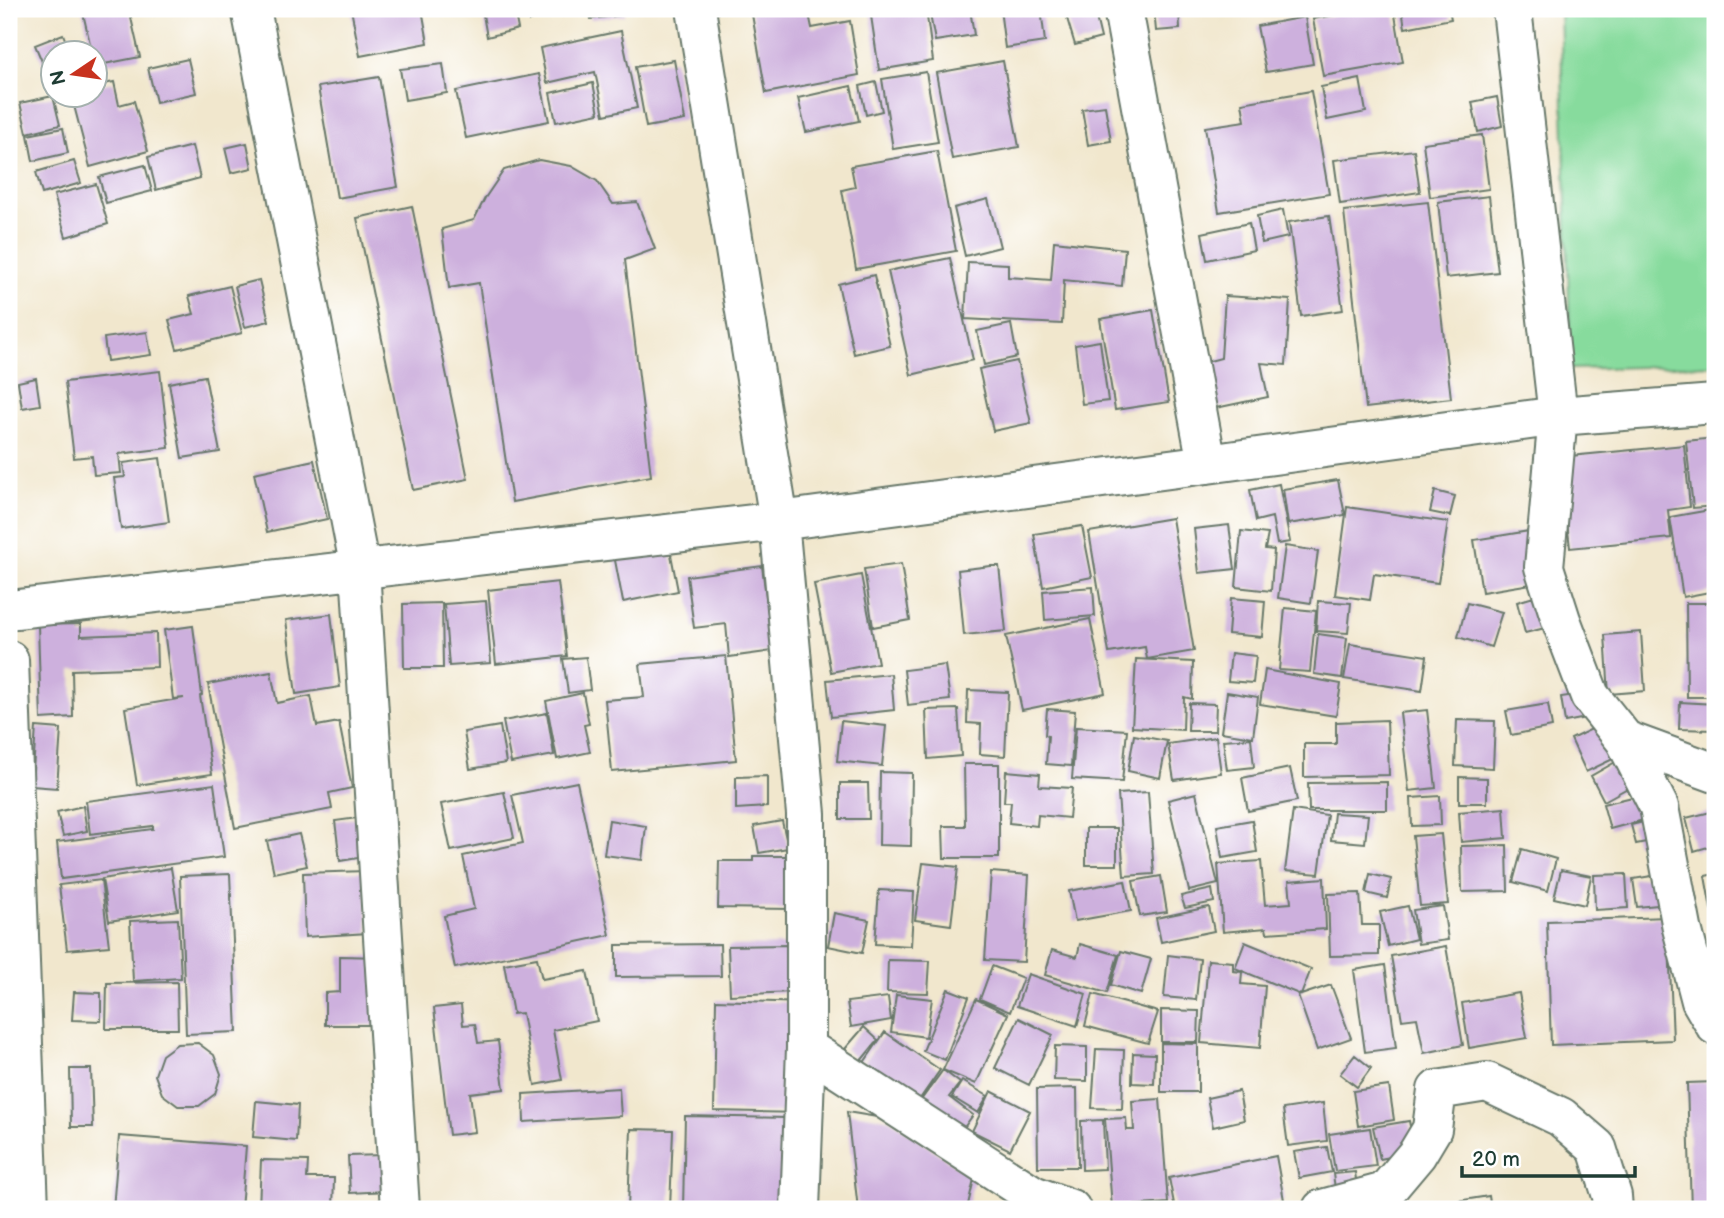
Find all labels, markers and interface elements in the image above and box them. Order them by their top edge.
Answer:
north arrow [38,38,108,108]
text: N [46,68,72,87]
scale bar [1462,1134,1635,1178]
text: 20 m [1472,1147,1520,1172]

